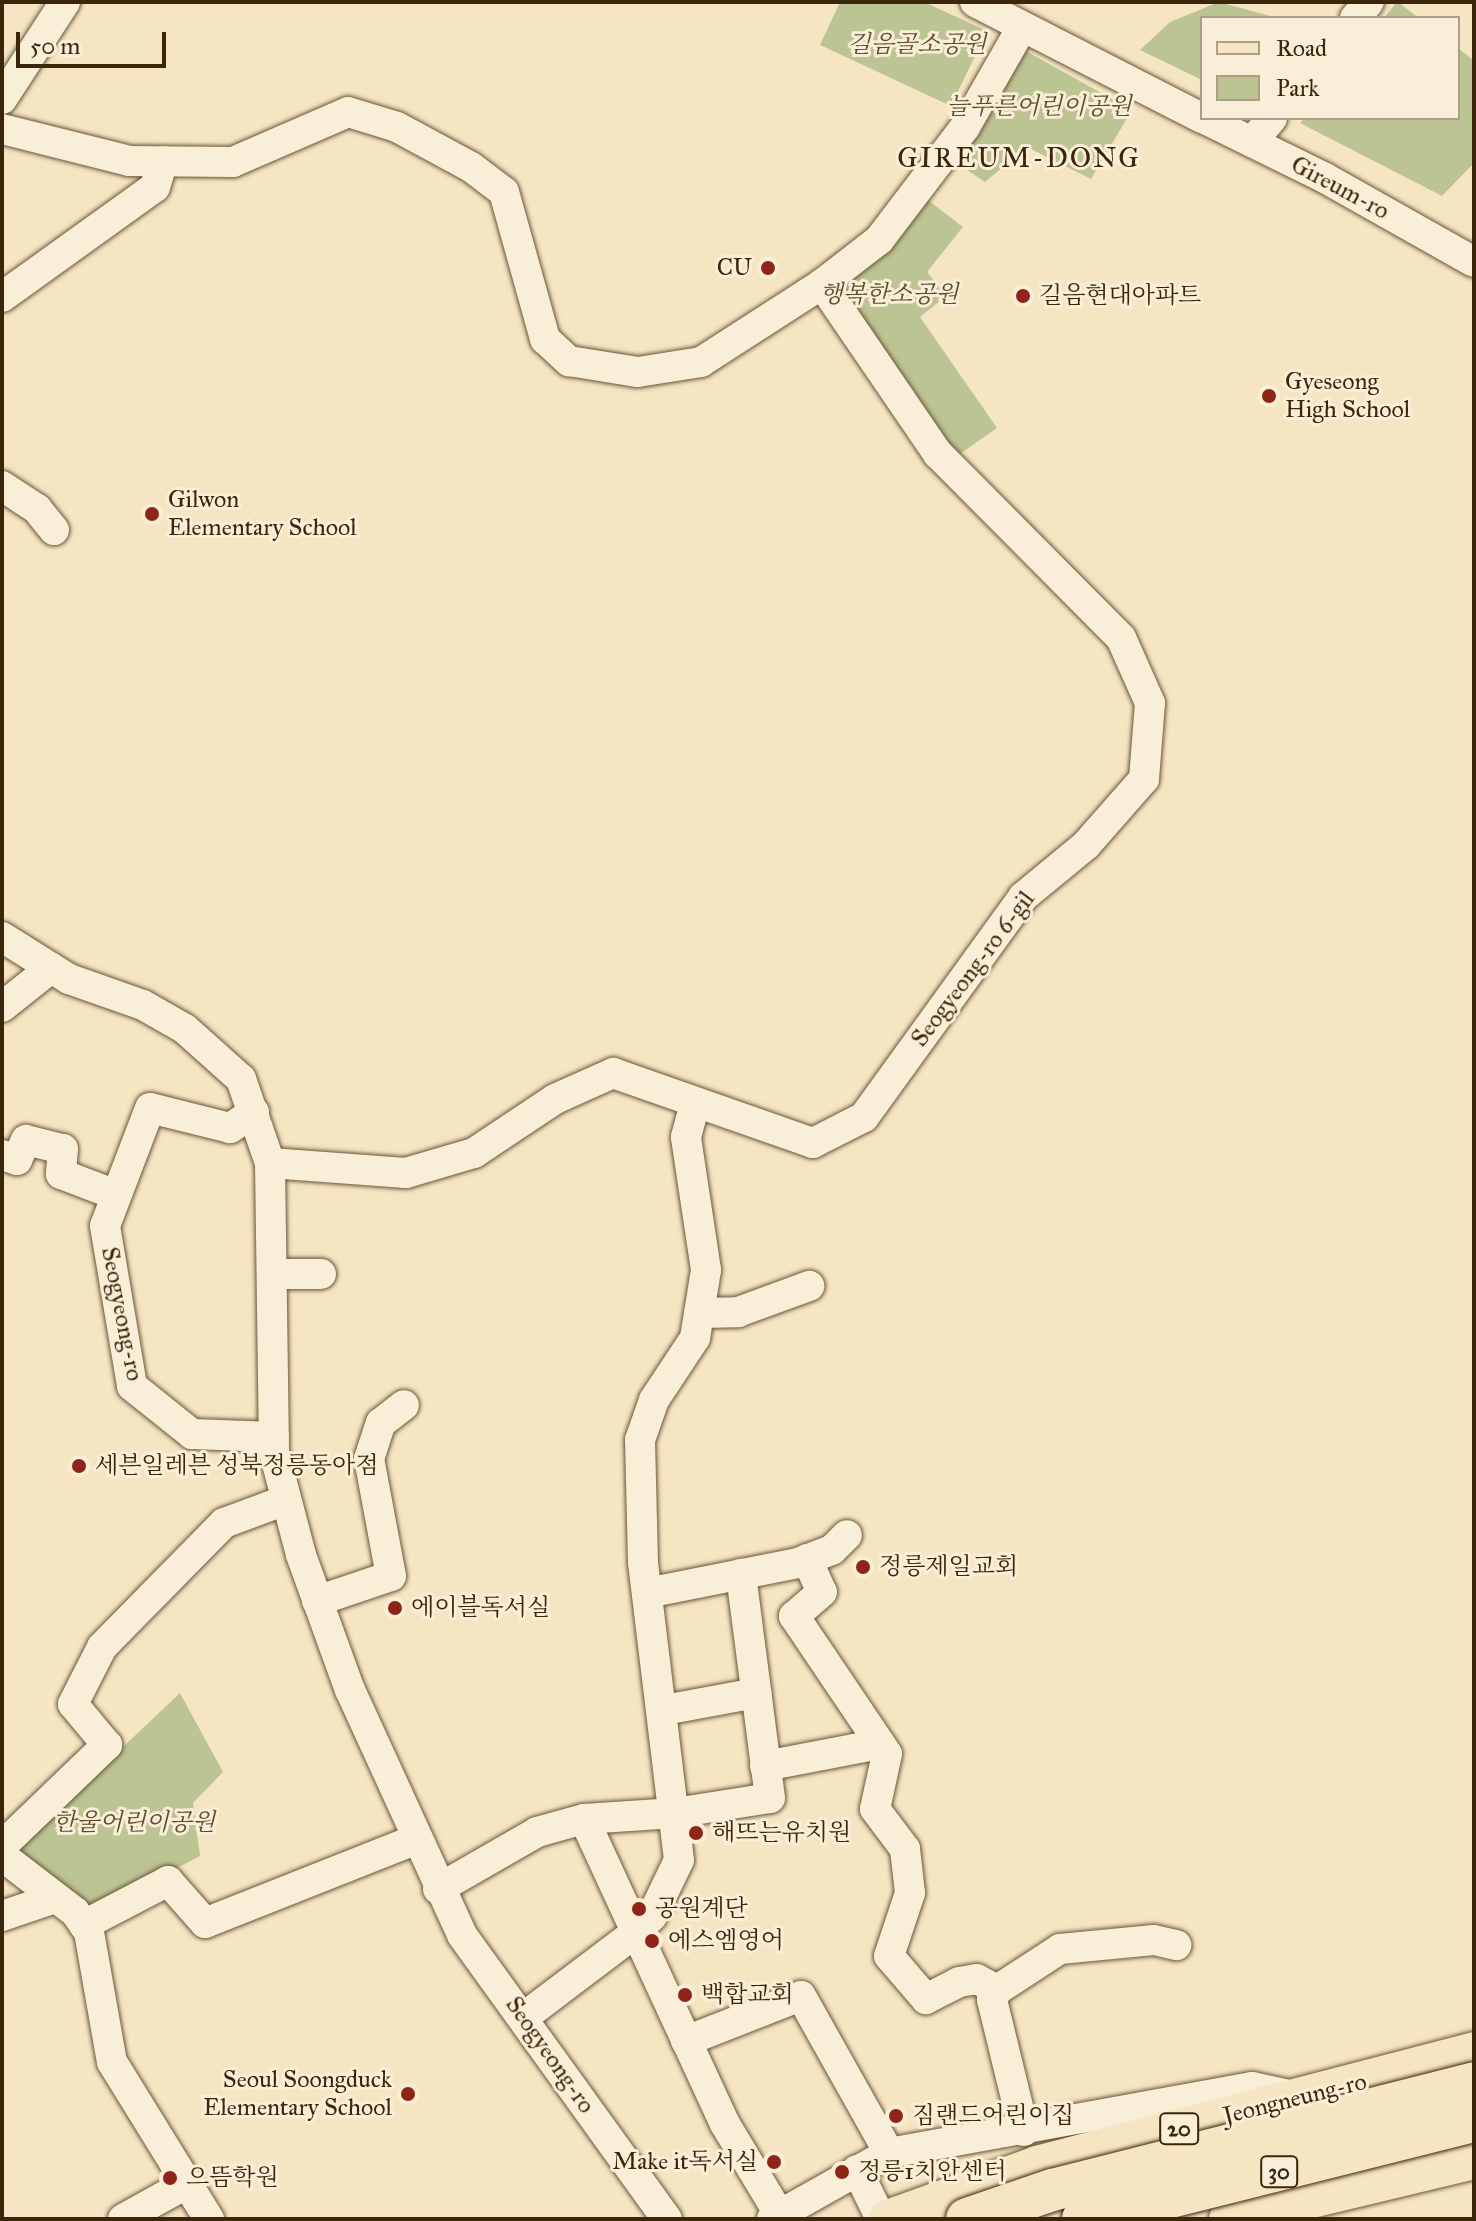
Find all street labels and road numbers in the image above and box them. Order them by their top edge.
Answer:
street label: Gireum-ro [1286,150,1394,226]
street label: Seogyeong-ro 6-gil [905,886,1041,1052]
street label: Seogyeong-ro [95,1245,149,1383]
street label: Seogyeong-ro [499,1991,601,2119]
street label: Jeongneung-ro [1220,2067,1370,2131]
road number: 20 [1159,2111,1199,2147]
road number: 30 [1259,2154,1299,2190]

